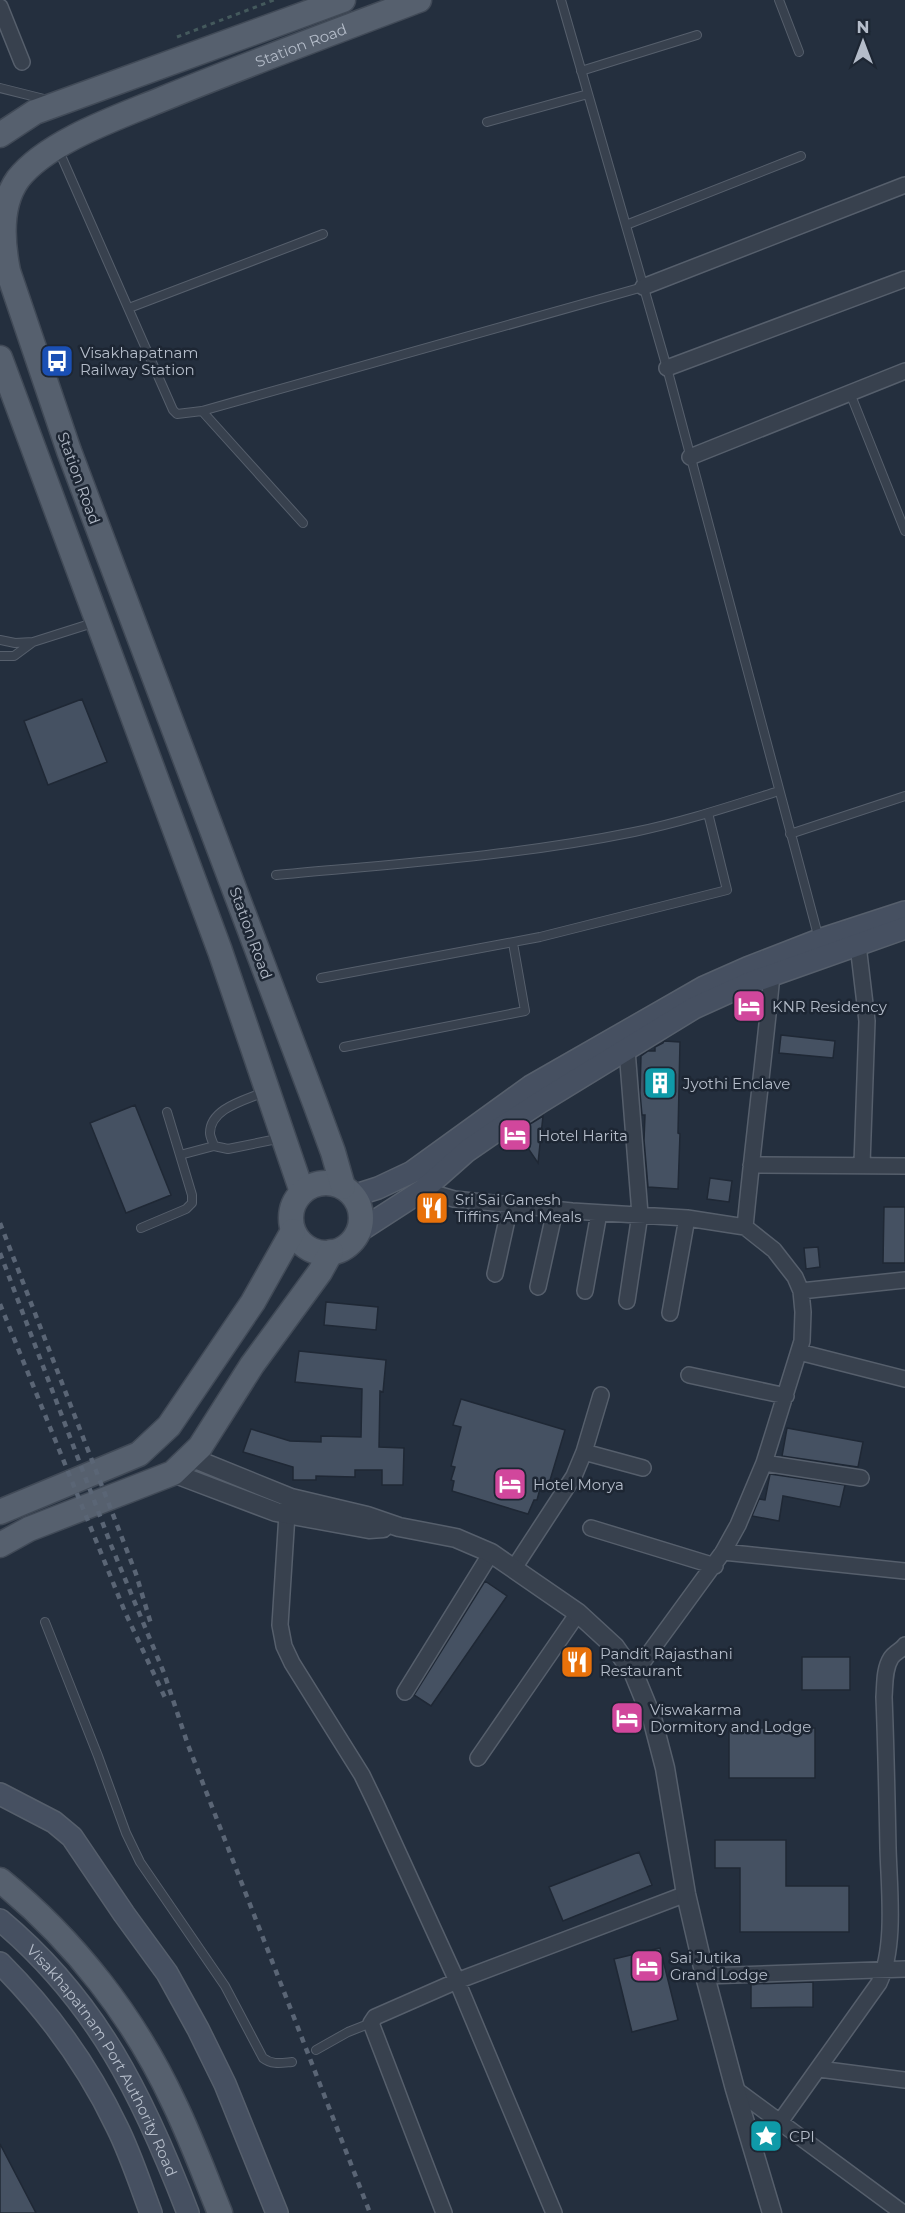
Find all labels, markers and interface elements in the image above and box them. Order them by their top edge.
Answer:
north arrow [833,12,893,72]
text: N [857,18,869,37]
street label: Station Road [252,19,349,71]
bus stop icon: Visakhapatnam Railway Station [39,343,75,379]
place label: Visakhapatnam Railway Station [80,343,198,379]
street label: Station Road [54,429,104,527]
street label: Station Road [226,884,276,982]
hotel icon: KNR Residency [731,988,767,1024]
place label: KNR Residency [772,997,888,1016]
building icon: Jyothi Enclave [642,1065,678,1101]
place label: Jyothi Enclave [682,1074,790,1093]
hotel icon: Hotel Harita [497,1117,533,1153]
place label: Hotel Harita [538,1126,628,1145]
restaurant icon: Sri Sai Ganesh Tiffins And Meals [414,1190,450,1226]
place label: Sri Sai Ganesh Tiffins And Meals [455,1190,582,1226]
hotel icon: Hotel Morya [492,1466,528,1502]
place label: Hotel Morya [533,1475,624,1494]
restaurant icon: Pandit Rajasthani Restaurant [559,1644,595,1680]
place label: Pandit Rajasthani Restaurant [600,1644,733,1680]
hotel icon: Viswakarma Dormitory and Lodge [609,1700,645,1736]
place label: Viswakarma Dormitory and Lodge [650,1700,811,1736]
street label: Visakhapatnam Port Authority Road [23,1940,182,2179]
hotel icon: Sai Jutika Grand Lodge [629,1948,665,1984]
place label: Sai Jutika Grand Lodge [670,1948,768,1984]
place icon: CPI [748,2118,784,2154]
place label: CPI [789,2127,815,2146]

